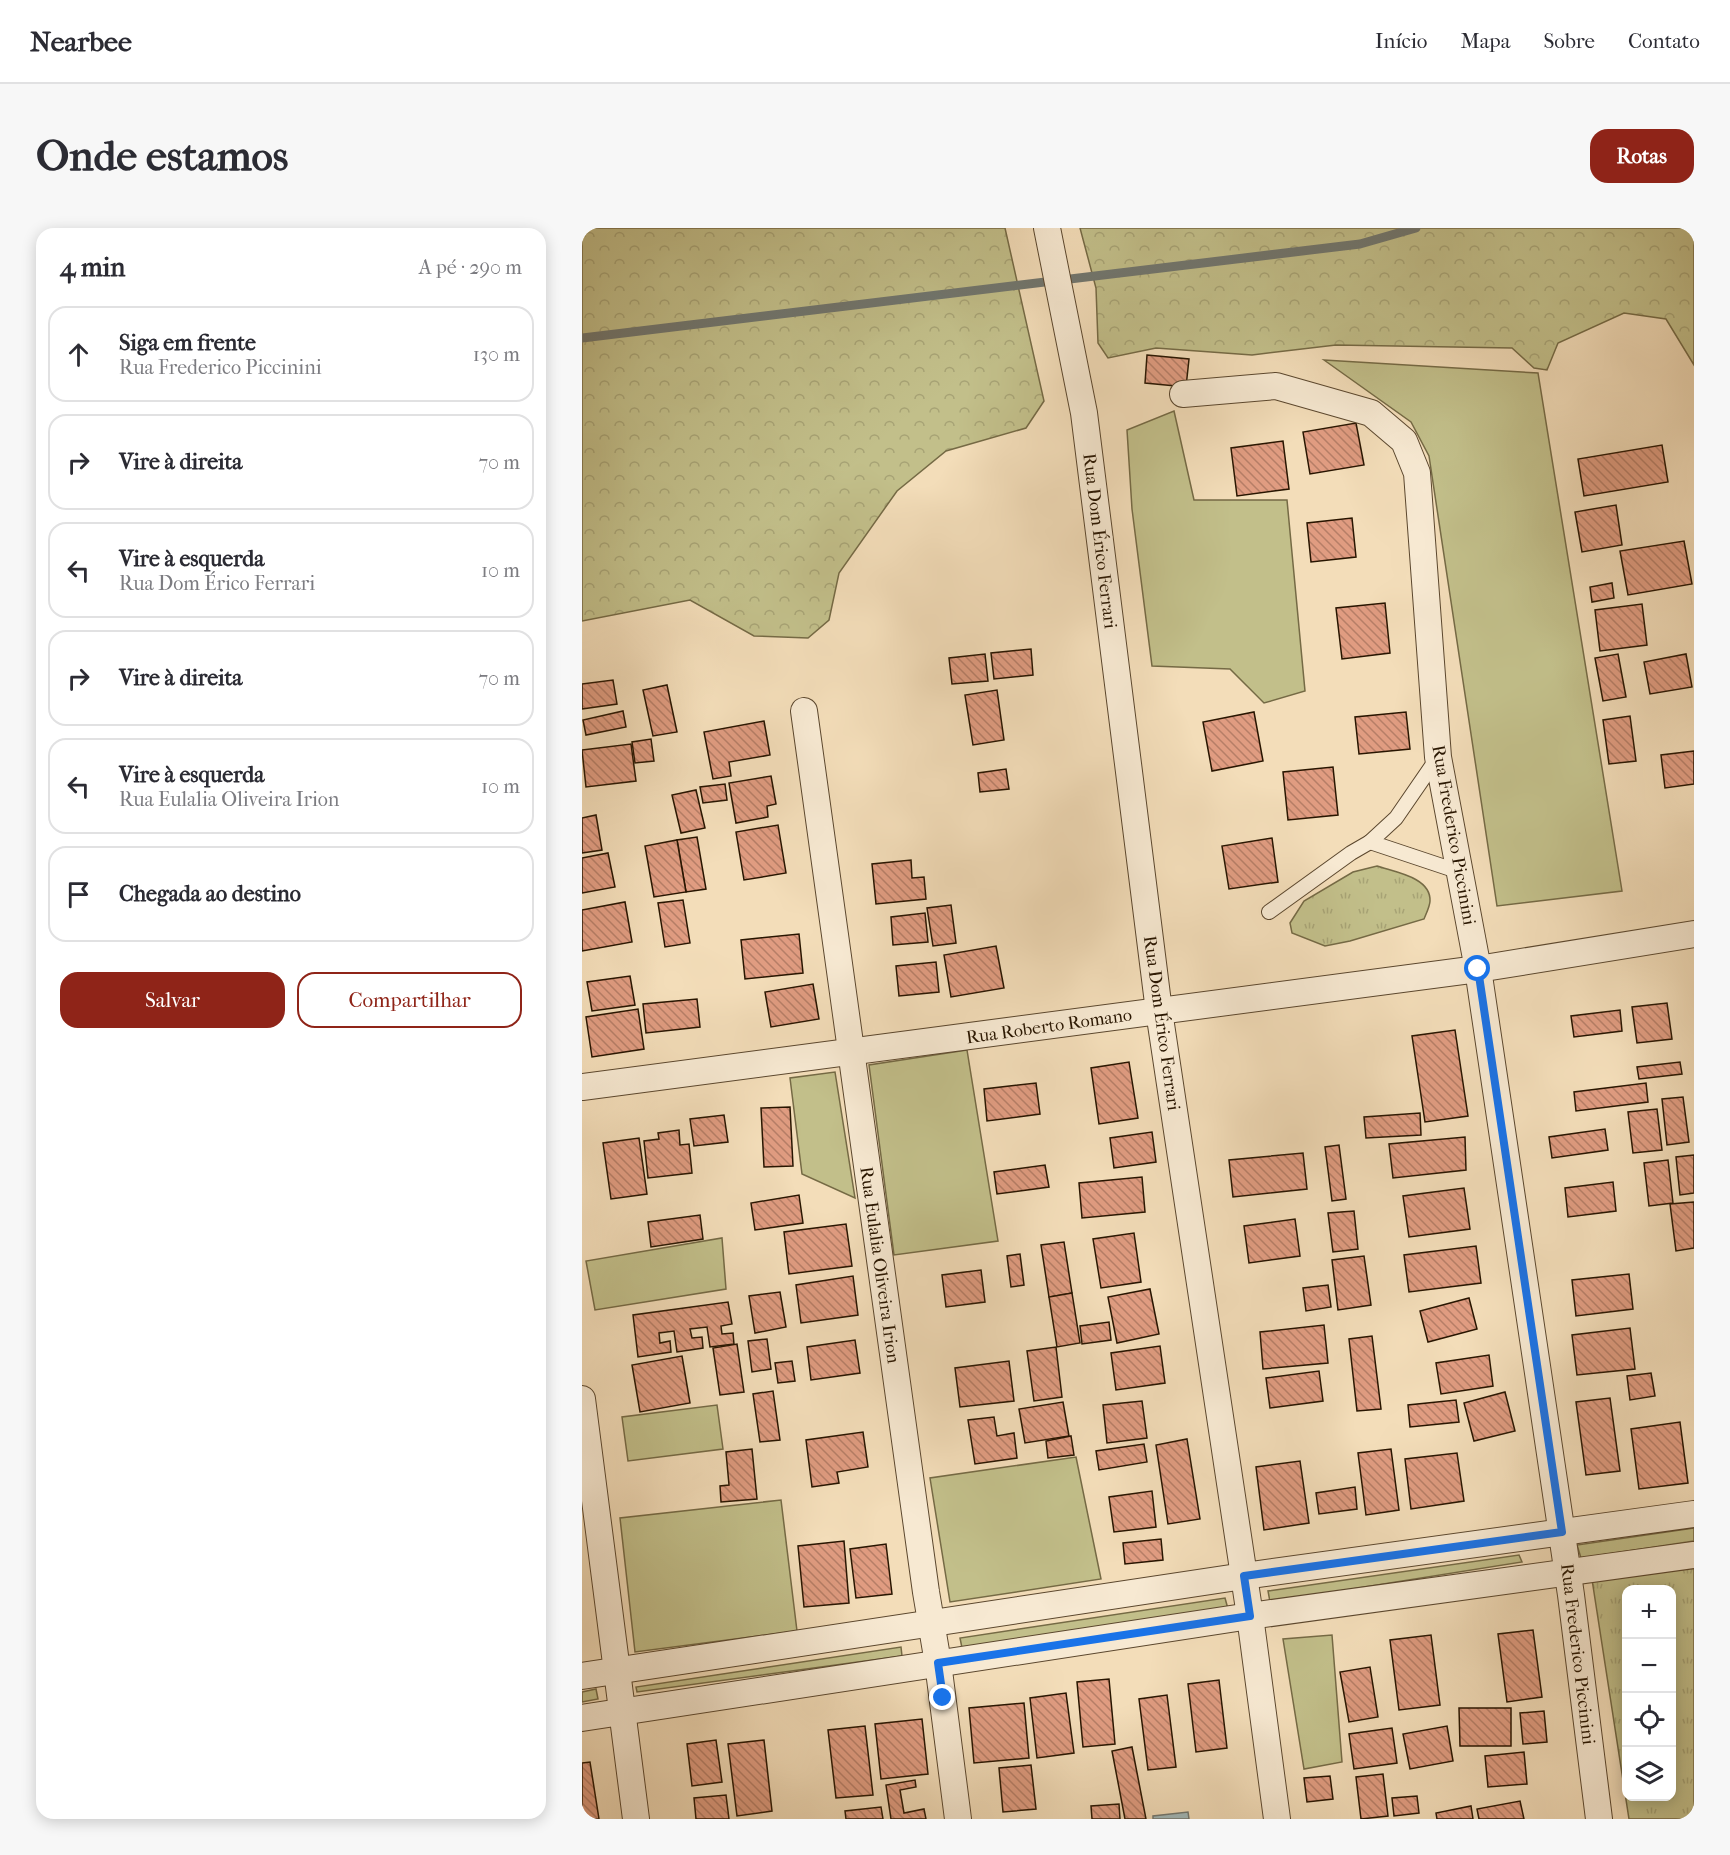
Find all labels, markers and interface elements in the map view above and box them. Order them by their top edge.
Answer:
text: Nearbee [30,25,132,58]
text: Início [1375,29,1427,53]
text: Mapa [1460,29,1510,53]
text: Sobre [1543,29,1595,53]
text: Contato [1628,29,1700,53]
button: Rotas [1590,129,1694,183]
text: Onde estamos [36,132,288,181]
text: 4 min [60,252,125,283]
text: A pé · 290 m [419,256,522,279]
text: Siga em frente [119,330,256,356]
icon: ahead [62,338,95,371]
text: 130 m [473,343,520,366]
text: Rua Frederico Piccinini [119,356,322,379]
icon: right [62,446,95,479]
text: Vire à direita [119,449,242,475]
text: 70 m [478,451,520,474]
street label: Rua Dom Érico Ferrari [1078,452,1122,631]
text: Vire à esquerda [119,546,264,572]
icon: left [62,554,95,587]
text: 10 m [481,559,520,582]
text: Rua Dom Érico Ferrari [119,572,315,595]
icon: right [62,662,95,695]
text: Vire à direita [119,665,242,691]
text: 70 m [478,667,520,690]
street label: Rua Frederico Piccinini [1427,743,1480,927]
text: Vire à esquerda [119,762,264,788]
icon: left [62,770,95,803]
text: 10 m [481,775,520,798]
text: Rua Eulalia Oliveira Irion [119,788,339,811]
icon: arrive [62,878,95,911]
text: Chegada ao destino [119,881,301,907]
street label: Rua Dom Érico Ferrari [1139,934,1185,1113]
route start [1464,955,1490,981]
button: Salvar [60,972,285,1028]
button: Compartilhar [297,972,522,1028]
street label: Rua Roberto Romano [965,1004,1133,1049]
street label: Rua Eulalia Oliveira Irion [855,1165,904,1365]
street label: Rua Frederico Piccinini [1556,1562,1599,1747]
map controls [1622,1585,1676,1801]
button: + [1622,1585,1676,1639]
button: − [1622,1639,1676,1693]
route end [929,1684,955,1710]
button: locate [1622,1693,1676,1747]
button: layers [1622,1747,1676,1801]

